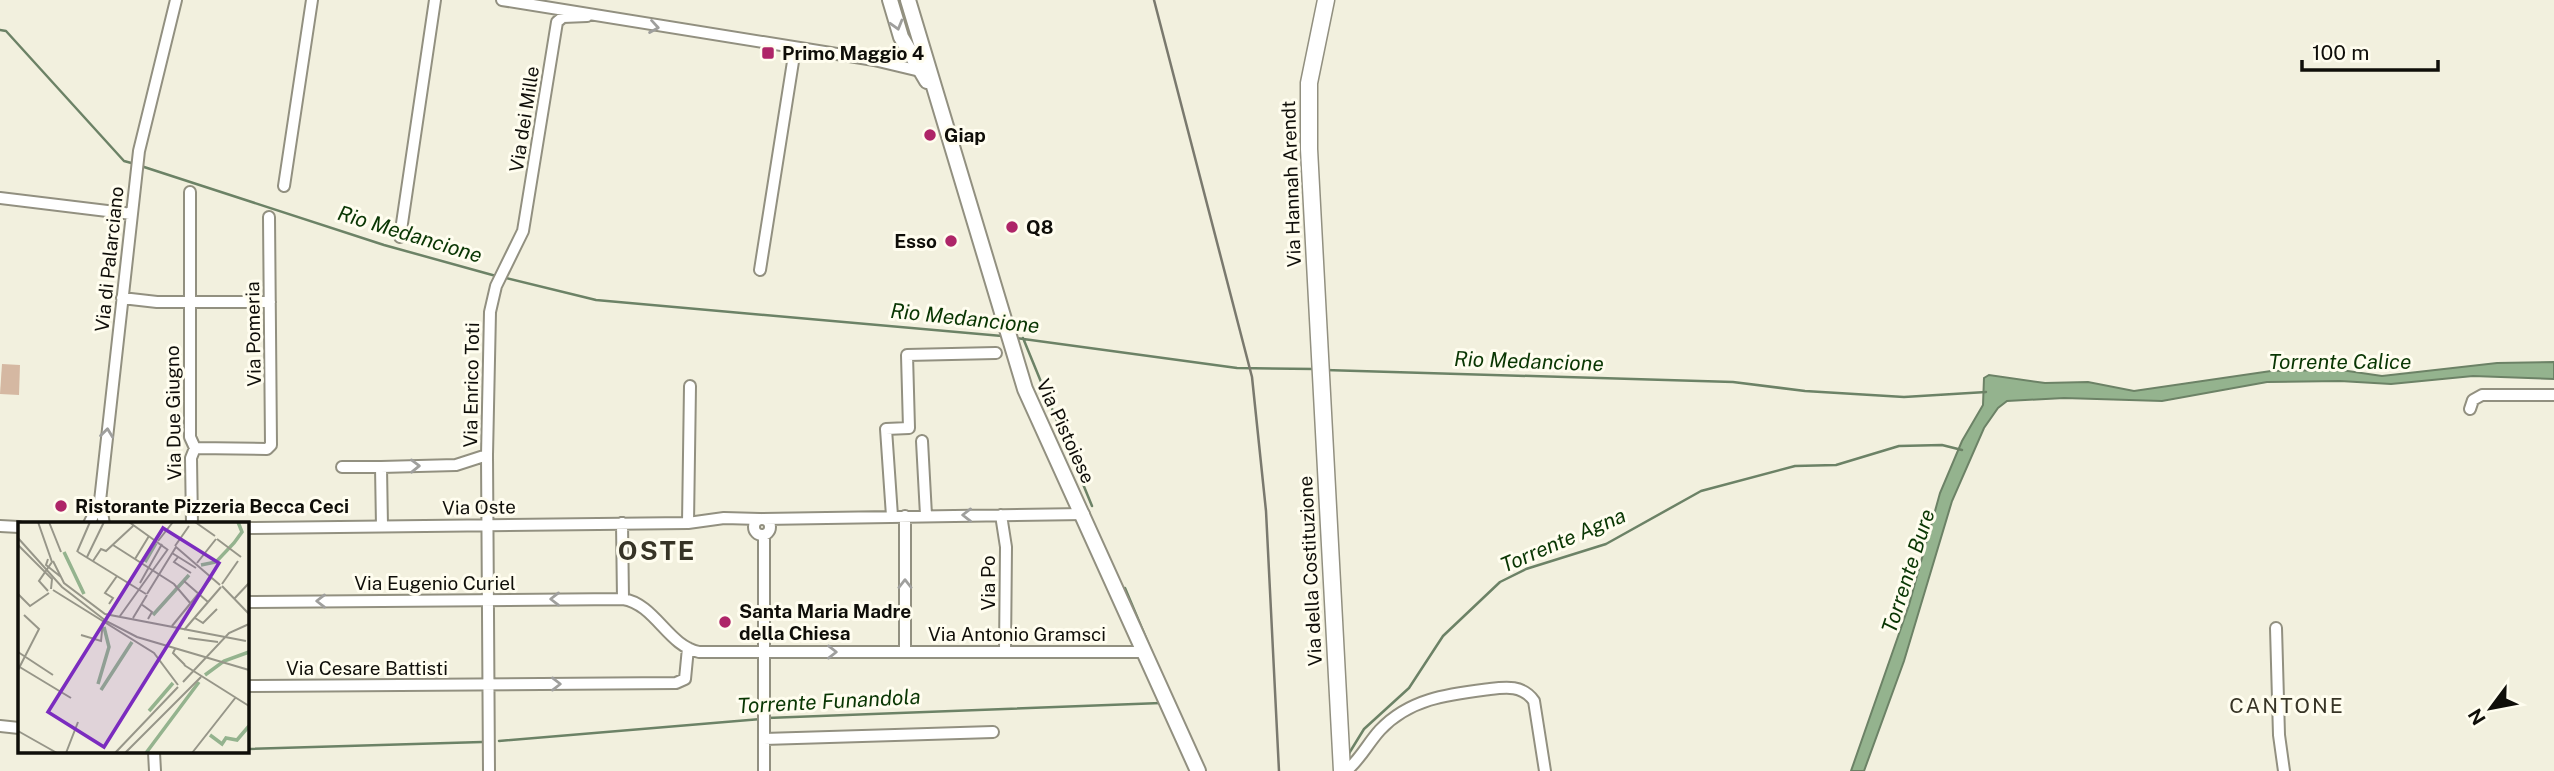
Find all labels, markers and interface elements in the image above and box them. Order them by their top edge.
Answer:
one-way arrow [889,18,904,30]
one-way arrow [648,19,660,34]
scale bar [2302,28,2438,72]
text: 100 m [2312,40,2369,65]
place label: Primo Maggio 4 [782,42,924,64]
marker: Primo Maggio 4 [760,45,776,61]
street label: Via dei Mille [505,64,543,174]
street label: Via Hannah Arendt [1277,100,1305,268]
place label: Giap [944,124,986,146]
marker: Giap [922,127,938,143]
street label: Via di Palarciano [90,185,128,333]
water label: Rio Medancione [335,200,485,268]
place label: Q8 [1026,216,1053,238]
marker: Q8 [1004,219,1020,235]
place label: Esso [894,230,937,252]
marker: Esso [943,233,959,249]
street label: Via Pomeria [241,281,265,387]
water label: Rio Medancione [889,298,1041,338]
street label: Via Enrico Toti [459,322,483,448]
street label: Via Due Giugno [161,345,185,481]
water label: Rio Medancione [1454,346,1604,376]
water label: Torrente Calice [2269,349,2411,374]
street label: Via Pistoiese [1032,375,1100,487]
one-way arrow [99,427,114,438]
one-way arrow [410,458,420,474]
street label: Via della Costituzione [1294,475,1326,667]
place label: Ristorante Pizzeria Becca Ceci [75,495,349,517]
street label: Via Oste [442,495,516,519]
marker: Ristorante Pizzeria Becca Ceci [53,498,69,514]
water label: Torrente Agna [1497,502,1629,578]
water label: Torrente Bure [1876,506,1940,636]
one-way arrow [961,507,972,523]
inset map [18,522,248,754]
district label: OSTE [618,535,696,566]
street label: Via Po [977,555,999,611]
street label: Via Eugenio Curiel [354,572,516,594]
one-way arrow [897,578,913,589]
one-way arrow [550,591,560,607]
one-way arrow [315,593,326,609]
place label: Santa Maria Madre della Chiesa [739,600,911,644]
marker: Santa Maria Madre della Chiesa [717,614,733,630]
street label: Via Antonio Gramsci [928,623,1106,645]
one-way arrow [827,644,838,660]
street label: Via Cesare Battisti [286,657,448,679]
north arrow [2456,673,2526,743]
one-way arrow [551,676,562,692]
water label: Torrente Funandola [737,684,921,718]
district label: CANTONE [2229,693,2345,718]
text: N [2463,705,2490,729]

